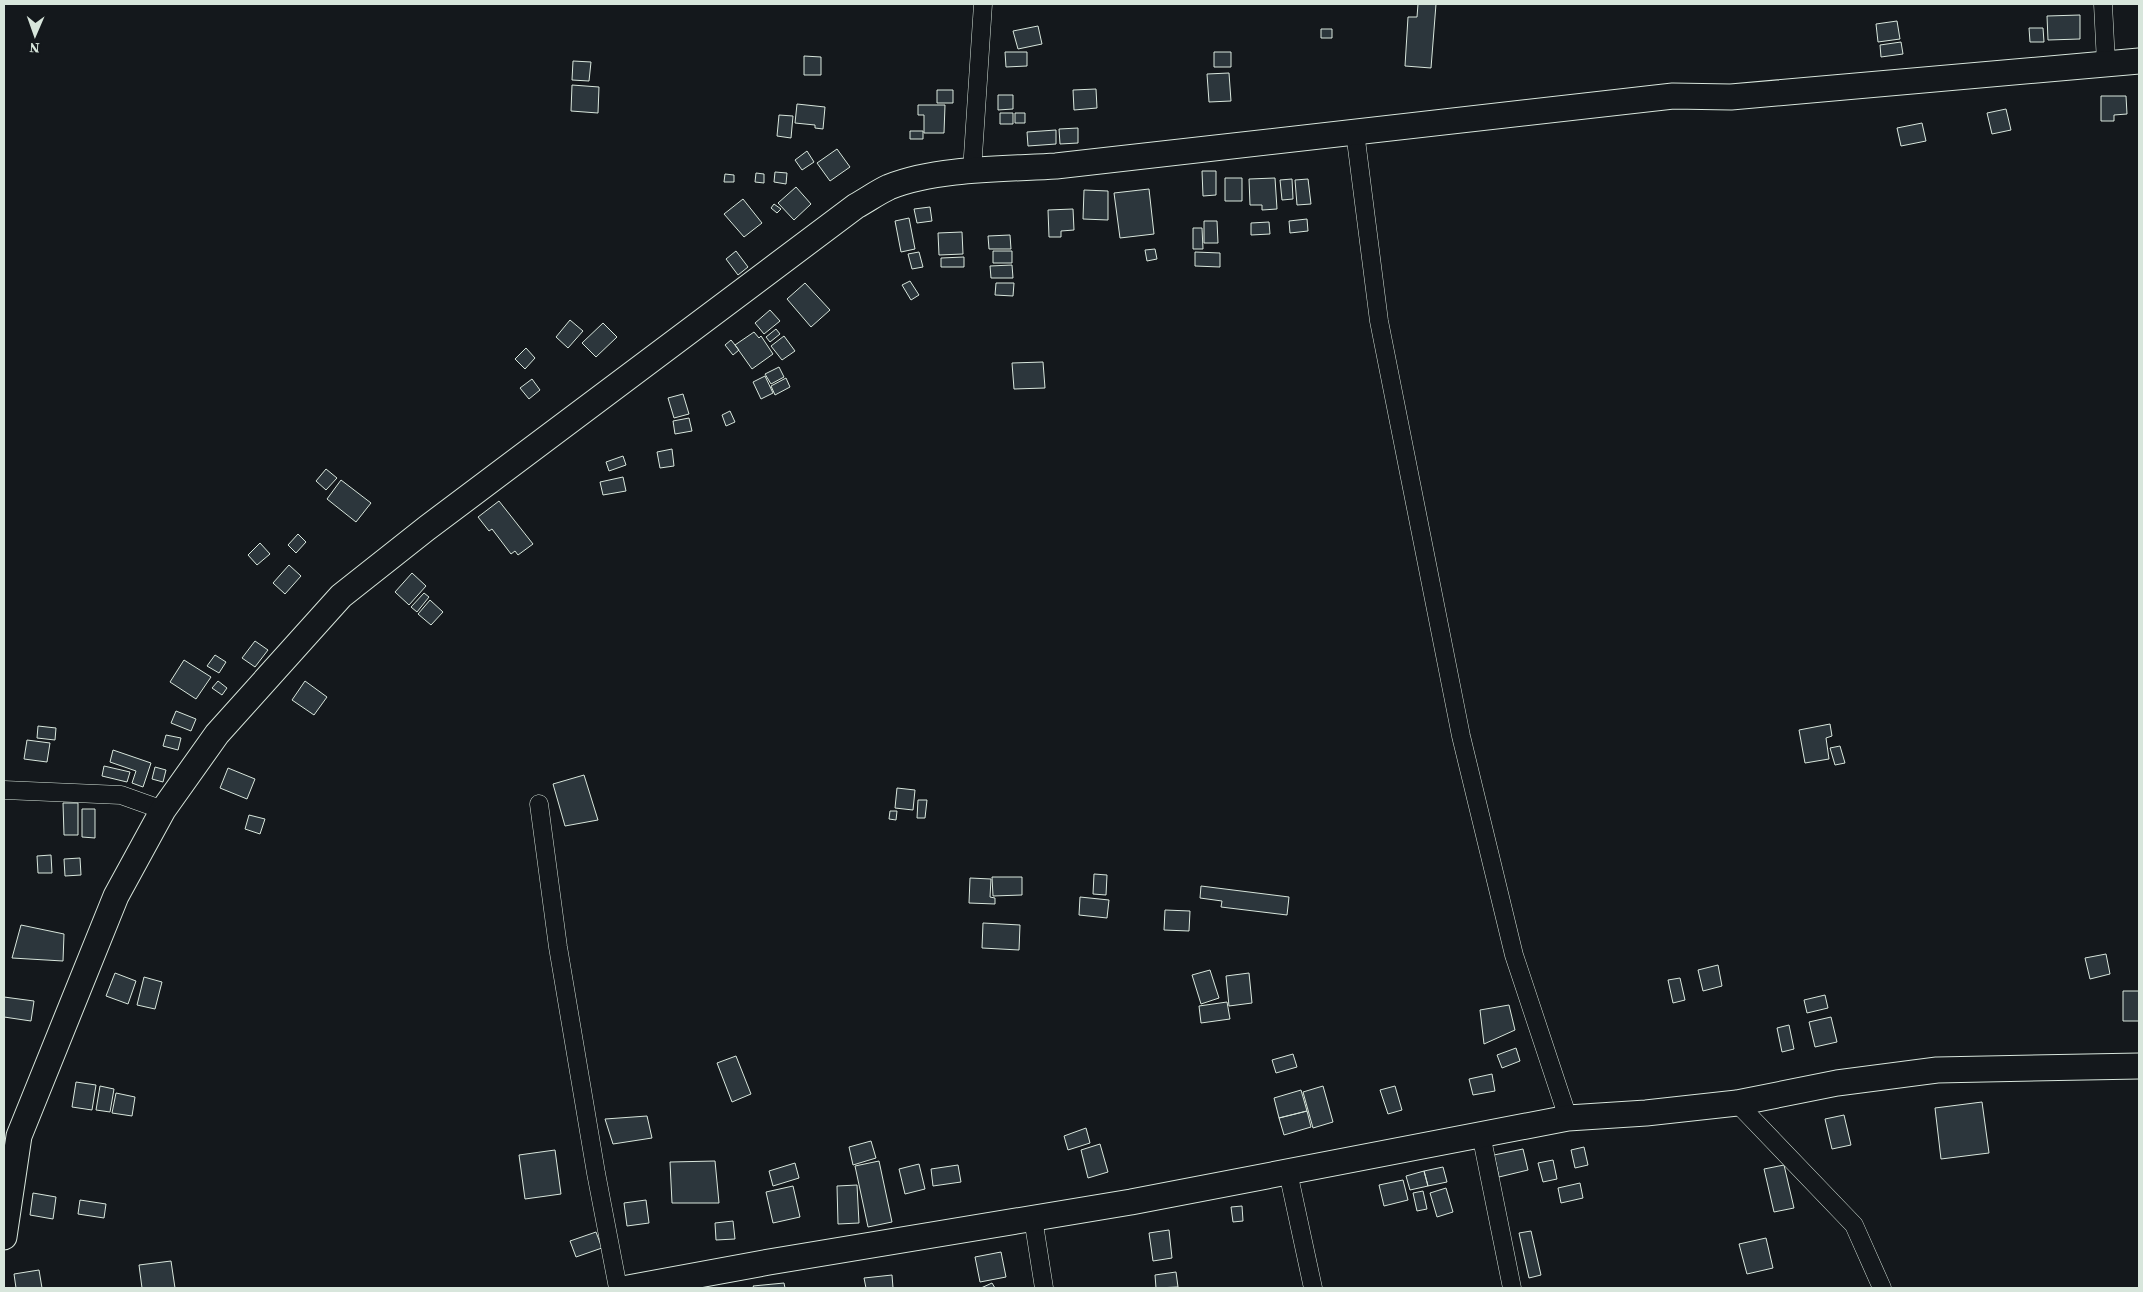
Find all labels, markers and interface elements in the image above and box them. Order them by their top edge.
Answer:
north arrow [10,10,60,60]
text: N [29,38,40,58]

